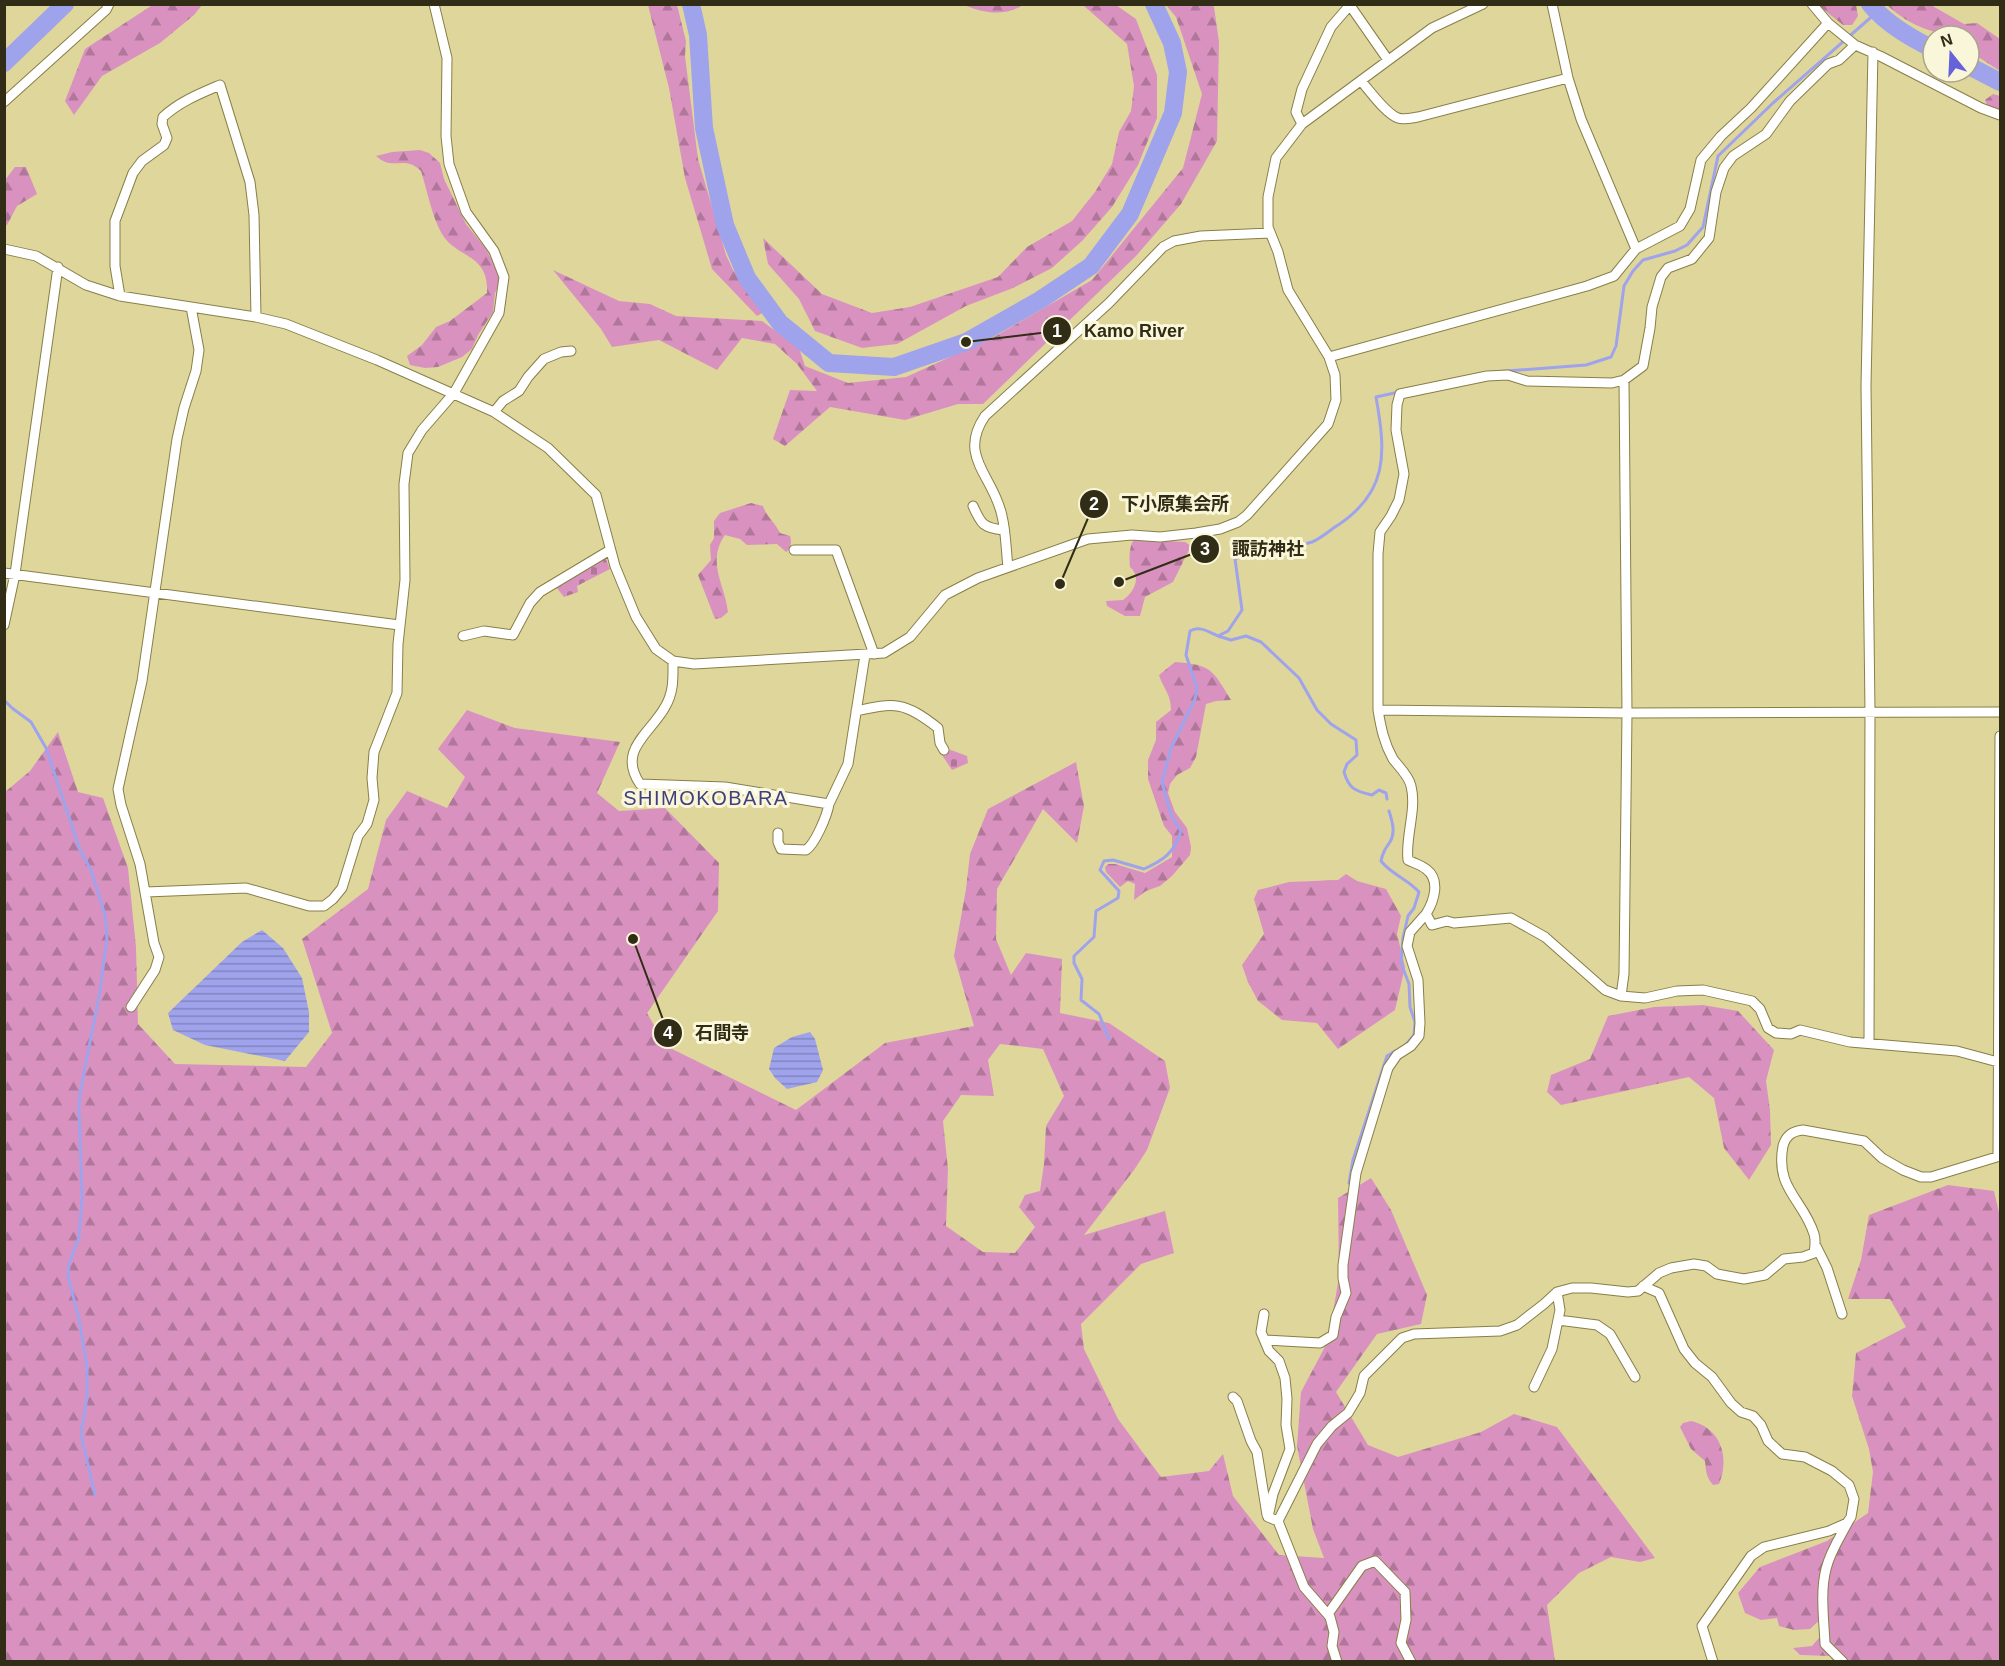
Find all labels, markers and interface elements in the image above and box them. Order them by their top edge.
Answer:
north arrow [1921,24,1981,84]
text: N [1938,30,1955,50]
callout: Kamo River [1042,313,1196,349]
text: 1 [1052,321,1062,341]
text: Kamo River [1084,321,1184,341]
callout: 下小原集会所 [1079,486,1241,522]
text: 2 [1089,494,1099,514]
text: 下小原集会所 [1121,494,1229,514]
callout: 諏訪神社 [1190,531,1316,567]
text: 3 [1200,539,1210,559]
text: 諏訪神社 [1232,539,1304,559]
district label: SHIMOKOBARA [623,787,789,809]
callout: 石間寺 [653,1015,761,1051]
text: 4 [663,1023,673,1043]
text: 石間寺 [695,1023,749,1043]

